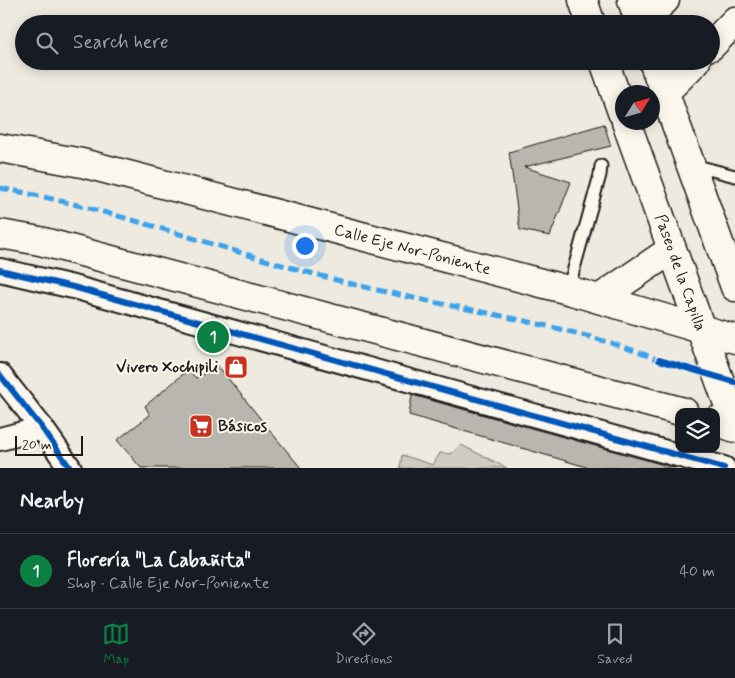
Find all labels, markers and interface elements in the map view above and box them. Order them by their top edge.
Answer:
search box [15,15,720,70]
icon: search [33,29,61,57]
text: Search here [73,30,169,55]
north arrow [615,85,660,130]
street label: Paseo de la Capilla [650,211,711,334]
street label: Calle Eje Nor-Poniente [332,219,493,280]
your location [292,233,318,259]
pin: 1 [197,318,229,356]
shop icon: Vivero Xochipili [223,354,249,380]
place label: Vivero Xochipili [116,357,219,378]
map controls [675,408,720,453]
button: layers [675,408,720,453]
supermarket icon: Básicos [188,413,214,439]
place label: Básicos [218,416,268,437]
scale bar [15,433,82,456]
text: 20 m [22,436,52,454]
text: Nearby [20,487,84,515]
text: Florería "La Cabañita" [67,548,251,573]
text: 1 [32,561,40,582]
text: 40 m [679,561,715,582]
text: Shop · Calle Eje Nor-Poniente [67,573,270,594]
tab: Map [102,620,130,668]
tab: Directions [335,620,393,668]
tab: Saved [597,620,633,668]

